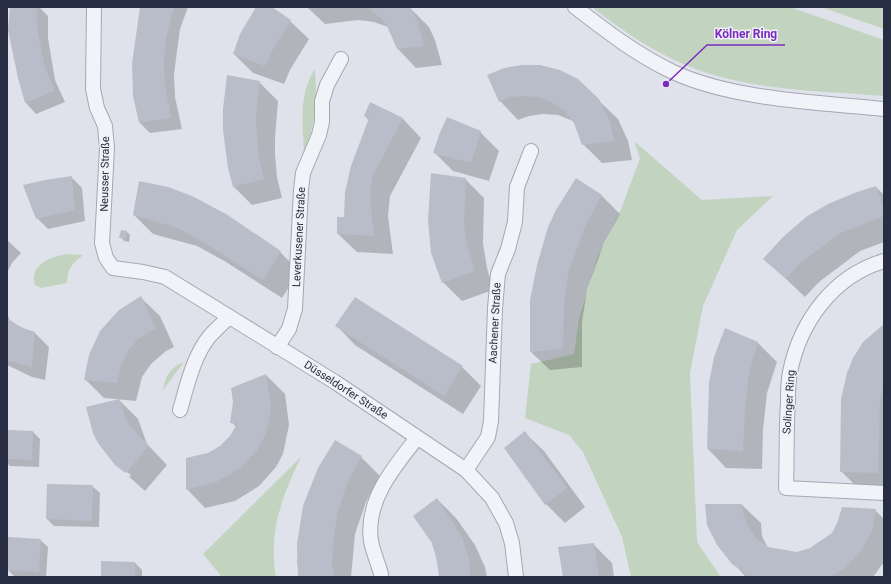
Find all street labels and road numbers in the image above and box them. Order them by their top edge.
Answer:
street label: Neusser Straße [98,136,112,212]
street label: Leverkusener Straße [290,187,308,287]
street label: Aachener Straße [486,282,504,364]
street label: Düsseldorfer Straße [302,358,391,422]
street label: Solinger Ring [780,369,798,435]

